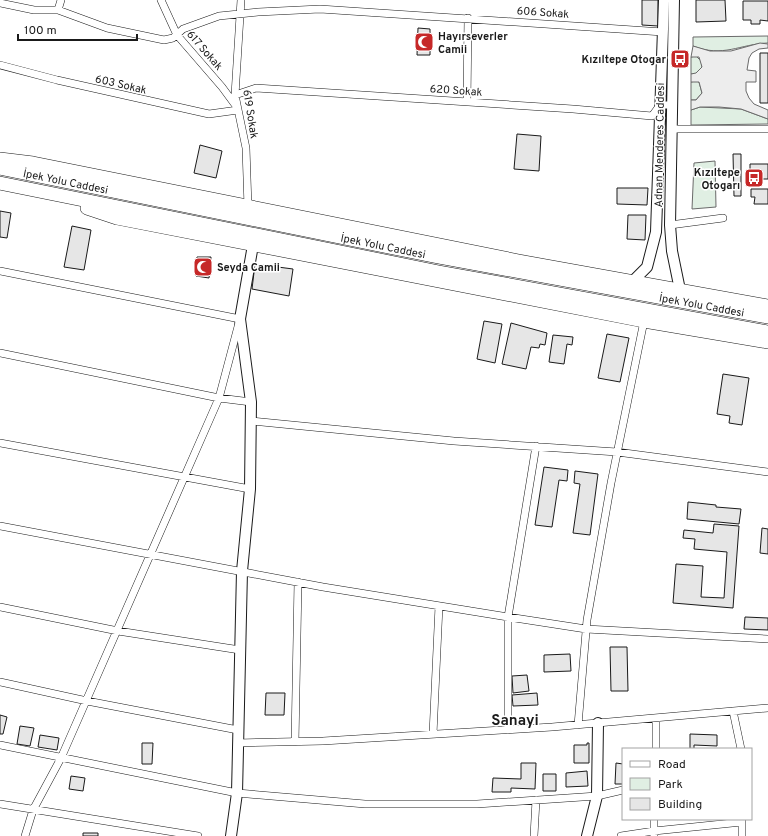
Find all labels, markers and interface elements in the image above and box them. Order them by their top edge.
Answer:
street label: 606 Sokak [516,4,570,22]
scale bar [18,16,137,42]
text: 100 m [24,23,57,39]
street label: 617 Sokak [183,28,225,74]
place label: Hayırseverler Camii [438,30,508,57]
mosque icon: Hayırseverler Camii [413,31,435,53]
bus stop icon: Kızıltepe Otogar [669,48,691,70]
place label: Kızıltepe Otogar [581,53,666,67]
street label: 603 Sokak [94,72,148,98]
street label: 620 Sokak [429,82,483,100]
street label: Adnan Menderes Caddesi [652,83,668,207]
street label: 619 Sokak [239,89,261,140]
street label: İpek Yolu Caddesi [22,166,109,198]
place label: Kızıltepe Otogarı [694,166,740,193]
bus stop icon: Kızıltepe Otogarı [743,167,765,189]
street label: İpek Yolu Caddesi [339,230,427,262]
mosque icon: Seyda Camii [192,256,214,278]
place label: Seyda Camii [217,261,280,275]
street label: İpek Yolu Caddesi [658,290,745,321]
district label: Sanayi [491,712,539,731]
legend [622,748,752,820]
text: Road [658,757,686,773]
text: Park [658,777,683,793]
text: Building [658,797,702,813]

